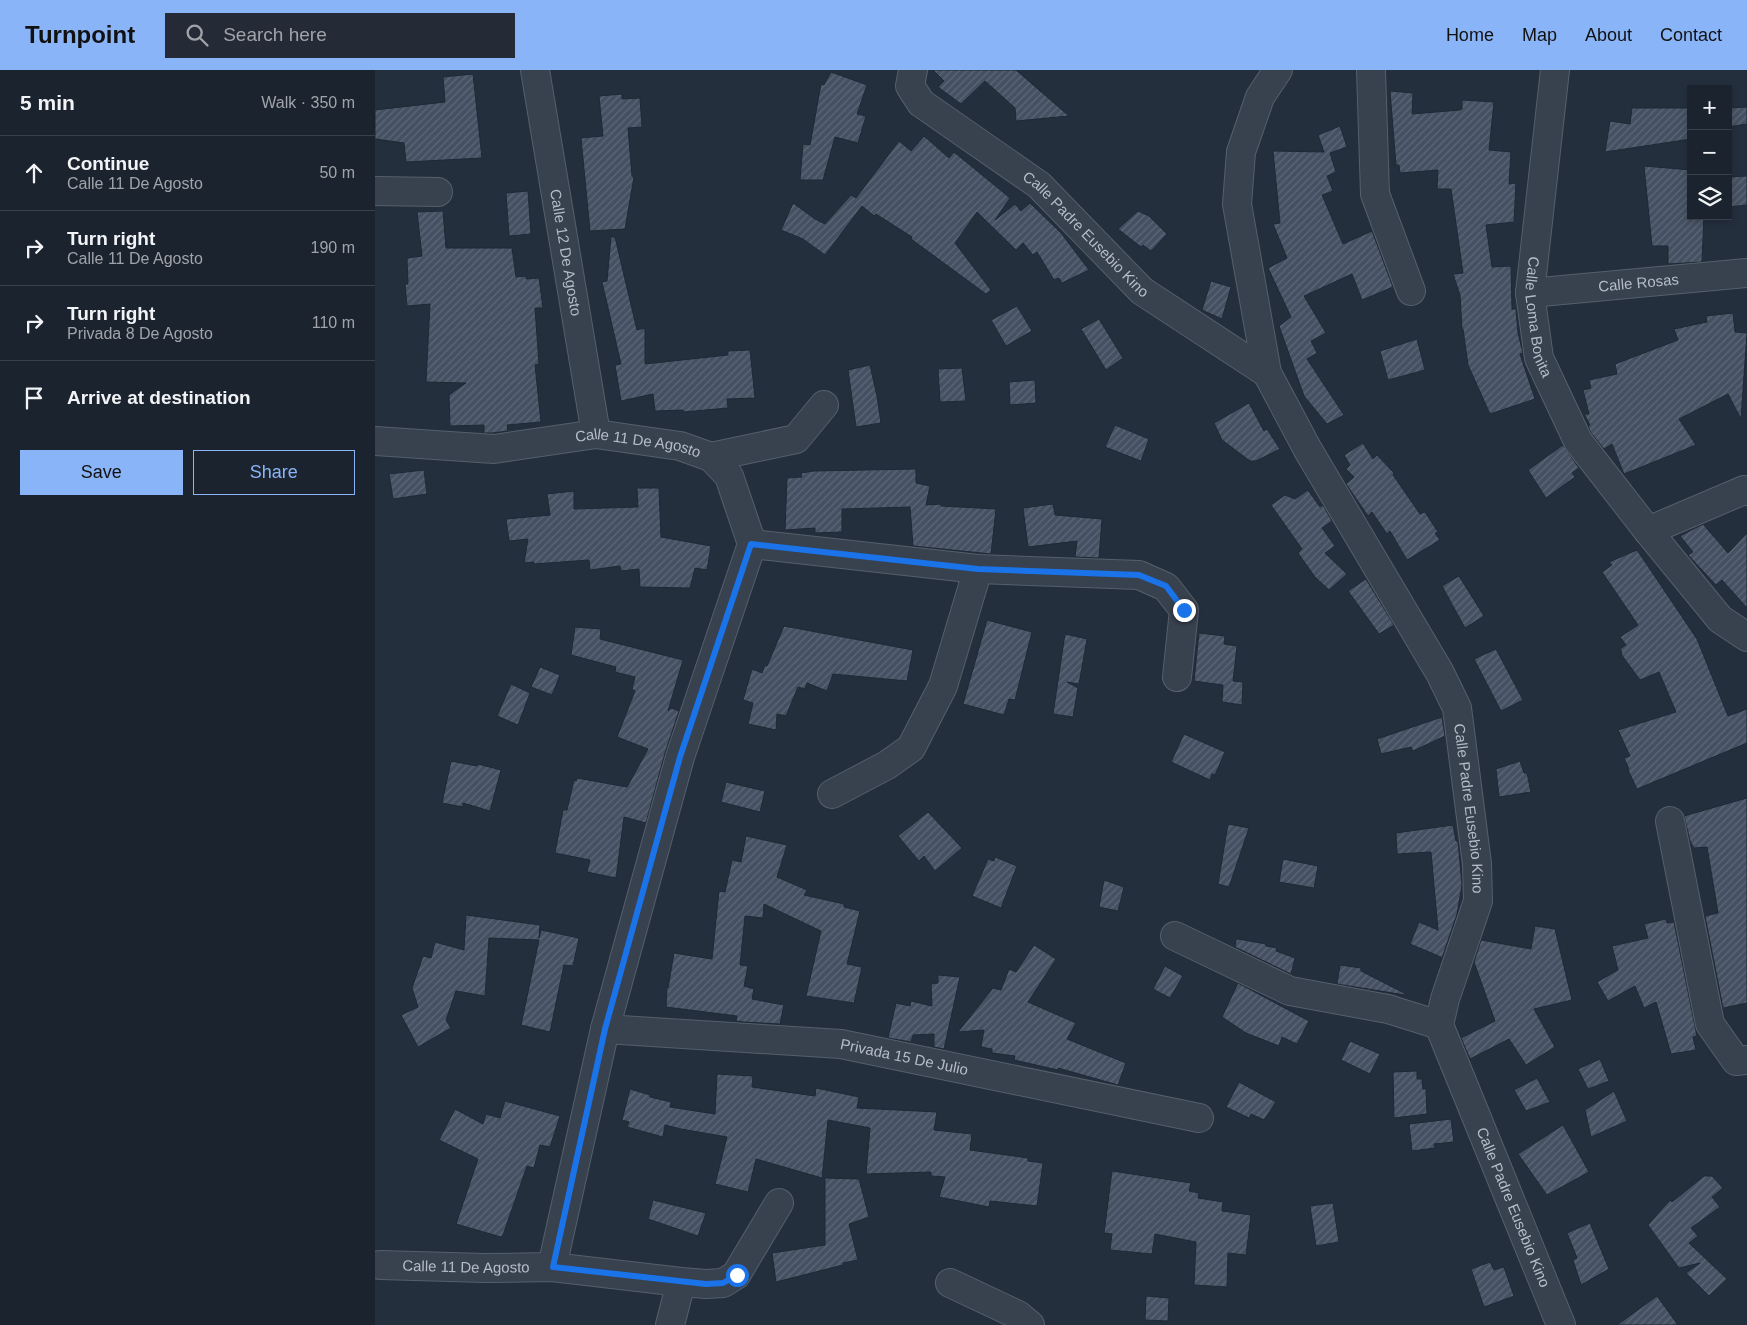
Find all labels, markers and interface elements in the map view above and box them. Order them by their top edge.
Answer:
search box [165,13,515,58]
text: Turnpoint [25,21,135,48]
icon: search [183,21,211,49]
text: Search here [223,24,327,45]
text: Home [1446,25,1494,45]
text: Map [1522,25,1557,45]
text: About [1585,25,1632,45]
text: Contact [1660,25,1722,45]
map controls [1687,85,1732,220]
button: + [1687,85,1732,130]
text: 5 min [20,91,75,114]
text: Walk · 350 m [261,94,355,111]
button: − [1687,130,1732,175]
text: Continue [67,153,149,174]
icon: ahead [20,159,48,187]
text: 50 m [319,164,355,181]
street label: Calle Padre Eusebio Kino [1020,167,1152,301]
text: Calle 11 De Agosto [67,175,203,192]
button: layers [1687,175,1732,220]
street label: Calle 12 De Agosto [547,188,585,317]
text: Turn right [67,228,155,249]
icon: right [20,234,48,262]
text: 190 m [311,239,355,256]
text: Calle 11 De Agosto [67,250,203,267]
street label: Calle Loma Bonita [1522,256,1556,380]
street label: Calle Rosas [1597,270,1680,295]
text: Turn right [67,303,155,324]
icon: right [20,309,48,337]
text: 110 m [312,314,355,331]
text: Privada 8 De Agosto [67,325,213,342]
icon: arrive [20,384,48,412]
text: Arrive at destination [67,387,251,408]
street label: Calle 11 De Agosto [574,425,703,461]
button: Save [20,450,183,495]
button: Share [193,450,355,495]
route end [1173,599,1196,622]
street label: Calle Padre Eusebio Kino [1451,722,1487,894]
street label: Privada 15 De Julio [839,1035,970,1078]
street label: Calle Padre Eusebio Kino [1474,1125,1554,1290]
street label: Calle 11 De Agosto [402,1257,530,1276]
route start [726,1264,749,1287]

